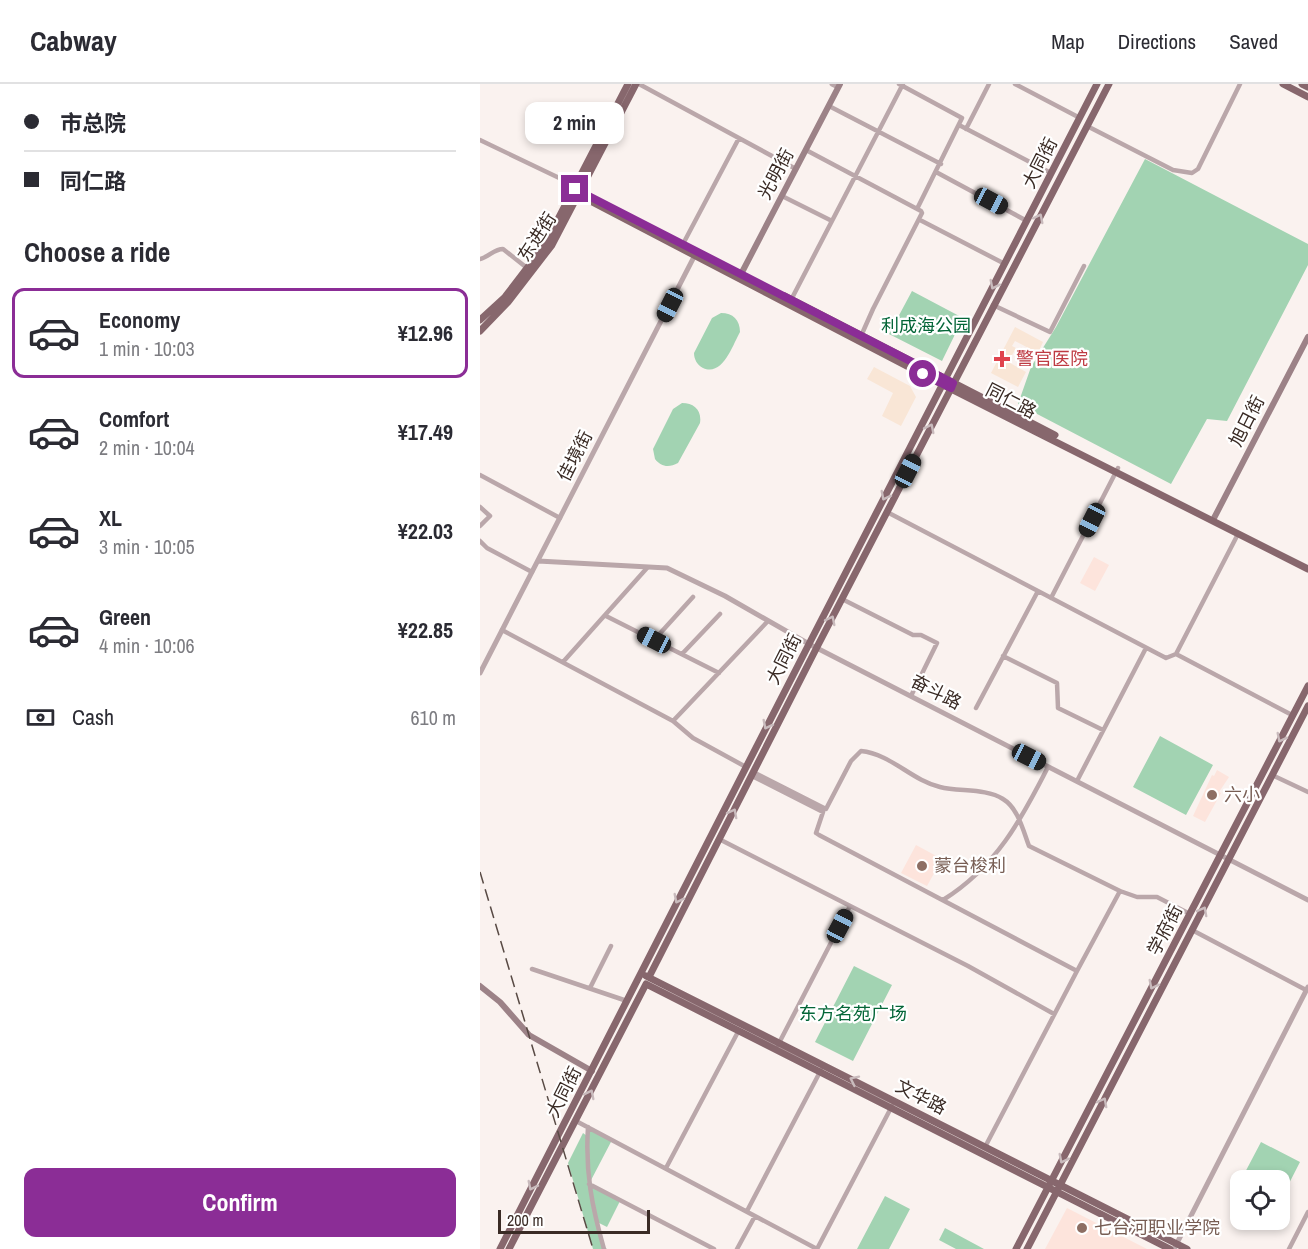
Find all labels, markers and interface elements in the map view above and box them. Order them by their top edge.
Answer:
text: Cabway [30,22,117,60]
text: Map [1051,27,1085,56]
text: Directions [1118,27,1196,56]
text: Saved [1229,27,1278,56]
callout: 2 min [526,102,624,144]
text: 市总院 [60,108,126,138]
text: 2 min [553,109,596,136]
street label: 大同街 [1016,133,1063,193]
street label: 光明街 [752,144,799,203]
text: 同仁路 [60,166,126,196]
route end [561,175,588,202]
car [971,185,1011,217]
street label: 东进街 [511,207,562,266]
one-way arrow [1032,214,1043,224]
text: Choose a ride [24,234,170,270]
one-way arrow [989,279,1001,290]
car [654,285,686,325]
text: Economy [99,305,180,335]
icon: car [27,306,81,360]
park label: 利成海公园 [881,313,971,338]
text: ¥12.96 [398,318,453,348]
text: 1 min · 10:03 [99,335,195,362]
place label: 警官医院 [1016,346,1088,371]
marker: 警官医院 [993,350,1011,368]
route start [909,360,936,387]
street label: 同仁路 [981,377,1041,424]
street label: 旭日街 [1223,391,1270,451]
text: Comfort [99,404,169,434]
icon: car [27,405,81,459]
text: ¥17.49 [398,417,453,447]
one-way arrow [923,424,934,435]
street label: 佳境街 [551,426,598,486]
text: 2 min · 10:04 [99,434,195,461]
car [892,451,924,491]
one-way arrow [881,490,892,500]
car [1076,500,1108,540]
text: XL [99,503,122,533]
icon: car [27,504,81,558]
text: ¥22.03 [398,516,453,546]
text: 3 min · 10:05 [99,533,195,560]
text: Green [99,602,151,632]
icon: car [27,603,81,657]
text: ¥22.85 [398,615,453,645]
one-way arrow [824,616,835,626]
car [634,624,674,656]
street label: 大同街 [760,629,807,689]
text: 4 min · 10:06 [99,632,195,659]
street label: 奋斗路 [906,668,966,715]
icon: cash [24,701,57,734]
text: Cash [72,702,114,732]
text: 610 m [410,704,456,731]
one-way arrow [763,719,774,730]
one-way arrow [1277,731,1288,742]
car [1009,741,1049,773]
place label: 六小 [1224,782,1260,807]
marker: 六小 [1205,788,1219,802]
one-way arrow [726,808,737,819]
place label: 蒙台梭利 [934,853,1006,878]
marker: 蒙台梭利 [915,859,929,873]
one-way arrow [674,893,686,904]
street label: 学府街 [1141,900,1188,960]
car [824,906,856,946]
one-way arrow [1195,906,1207,917]
one-way arrow [1149,979,1160,990]
park label: 东方名苑广场 [799,1001,907,1026]
street label: 大同街 [540,1062,587,1122]
street label: 文华路 [891,1073,951,1120]
one-way arrow [850,1076,861,1088]
one-way arrow [582,1089,594,1100]
one-way arrow [1095,1098,1107,1109]
one-way arrow [1059,1152,1070,1163]
button: Confirm [24,1168,456,1237]
map controls [1230,1170,1290,1230]
button: locate [1230,1170,1290,1230]
one-way arrow [528,1179,540,1190]
scale bar [498,1207,650,1234]
text: 200 m [507,1209,543,1231]
place label: 七台河职业学院 [1094,1215,1220,1240]
marker: 七台河职业学院 [1075,1221,1089,1235]

